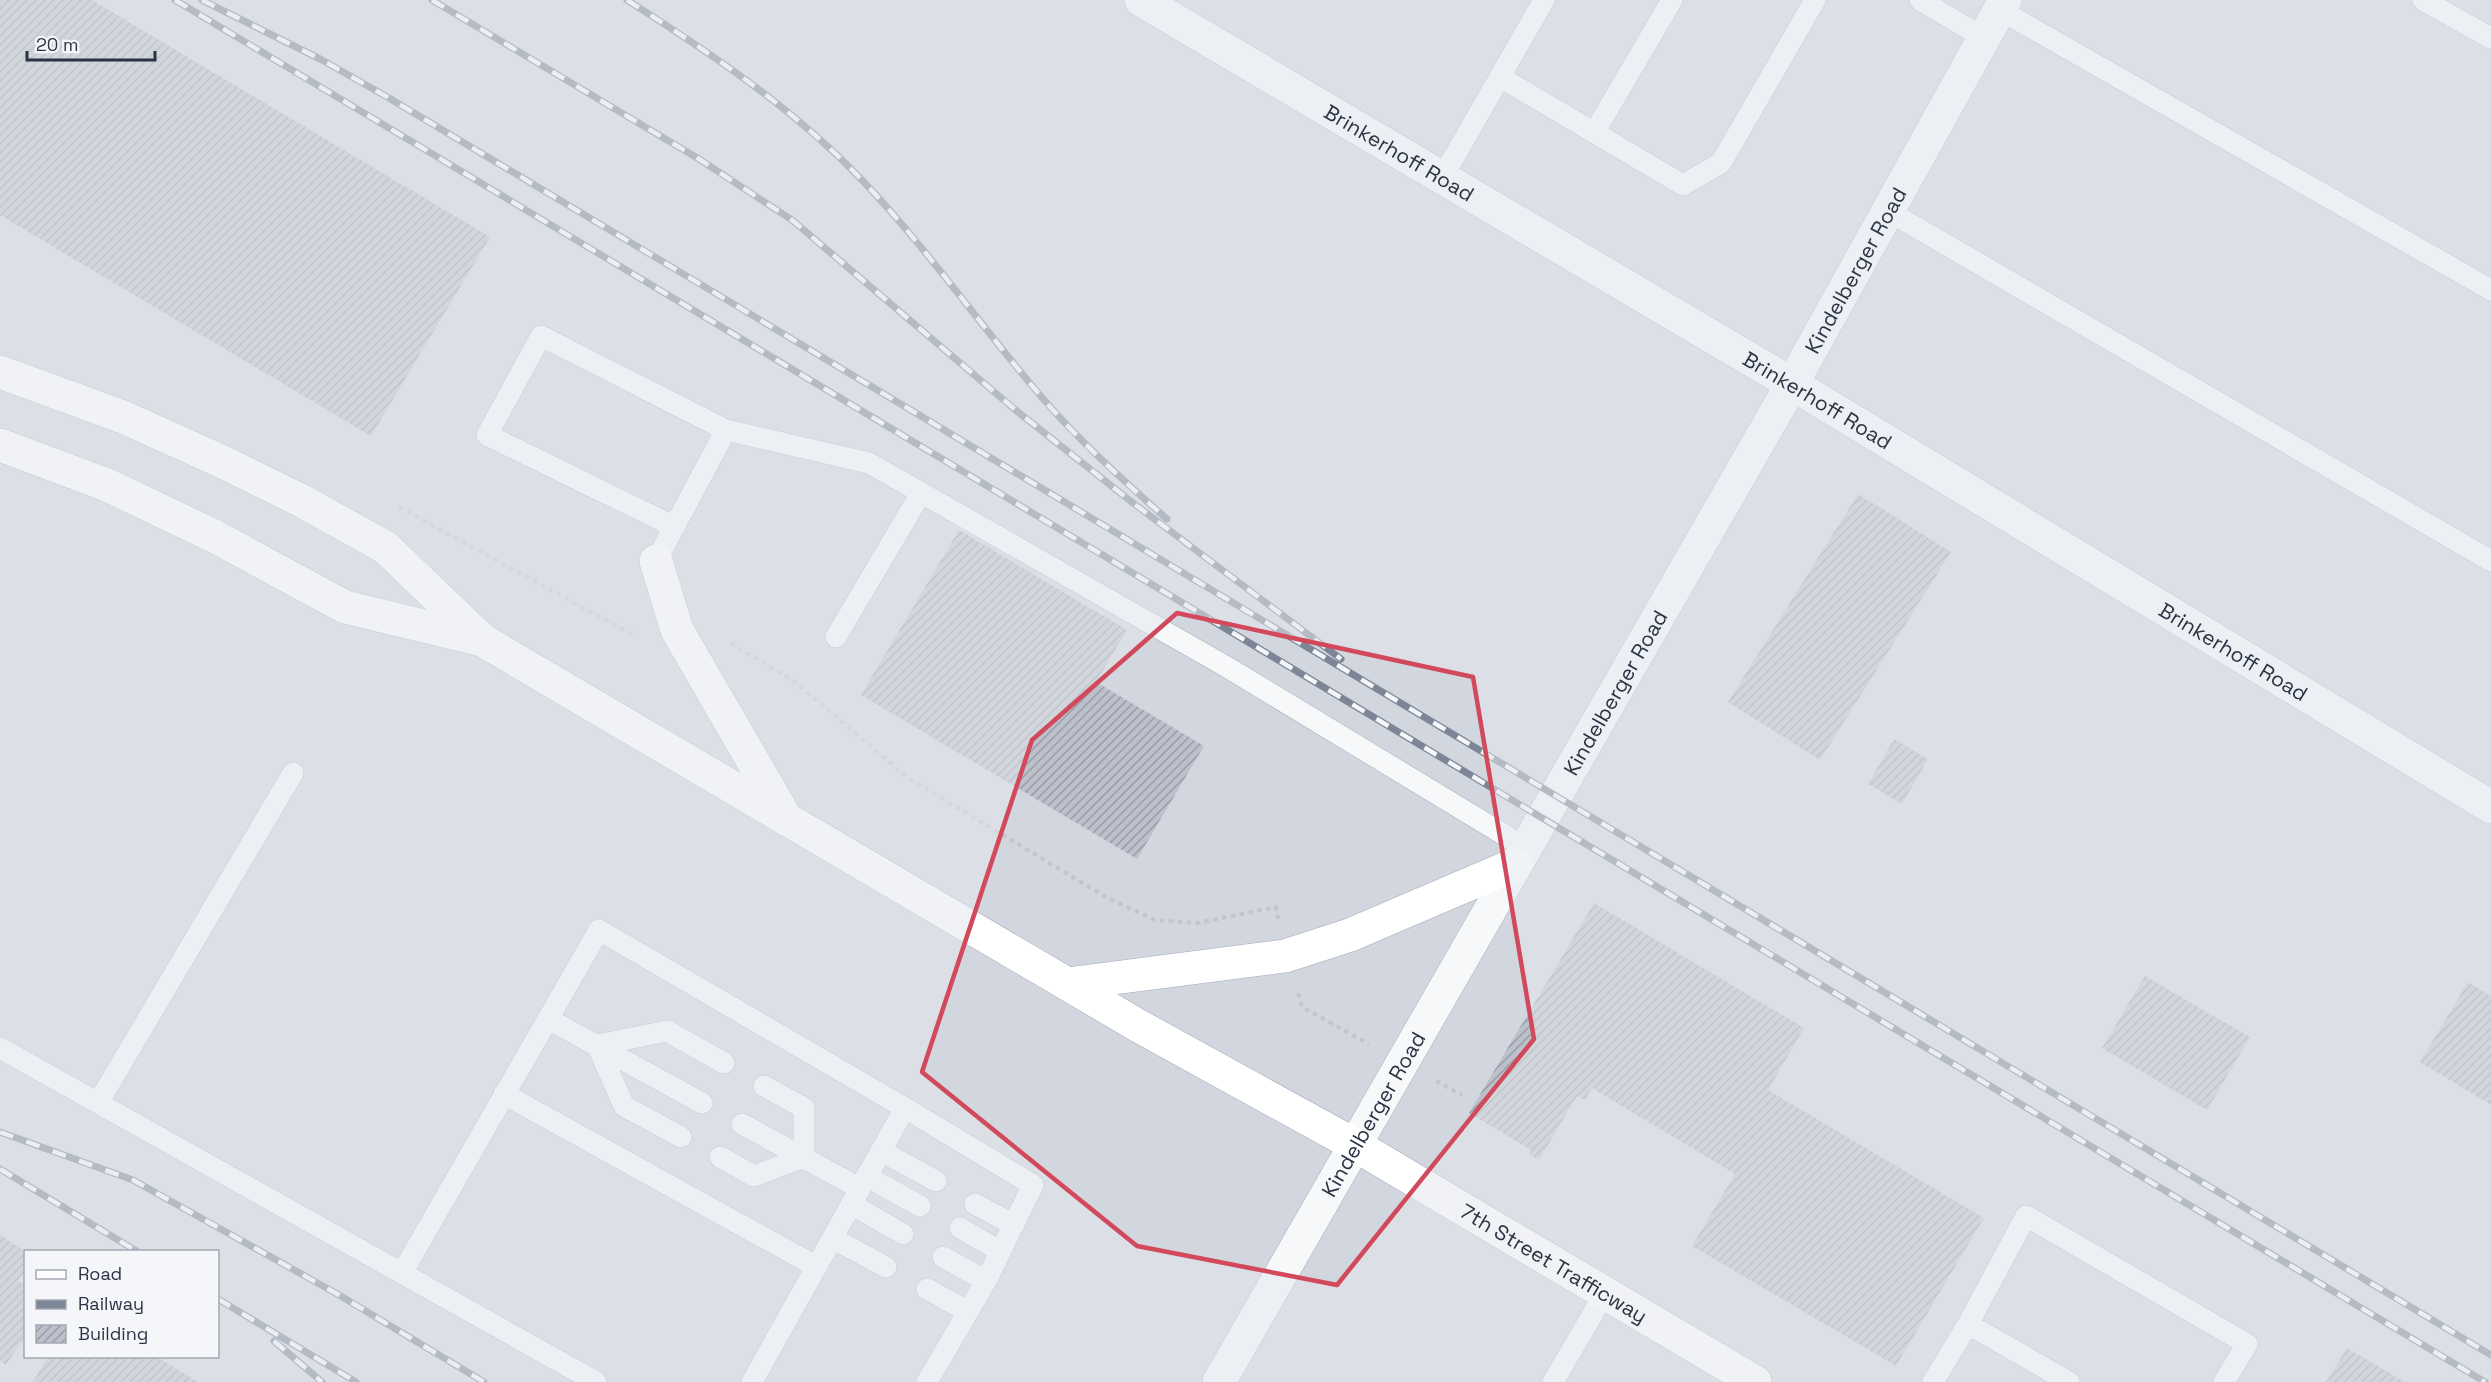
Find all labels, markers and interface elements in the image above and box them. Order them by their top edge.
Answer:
scale bar [27,24,154,62]
text: 20 m [36,33,79,56]
street label: Brinkerhoff Road [1320,98,1479,207]
street label: Kindelberger Road [1798,182,1912,358]
street label: Brinkerhoff Road [1738,345,1897,455]
street label: Brinkerhoff Road [2154,596,2313,707]
street label: Kindelberger Road [1557,605,1673,780]
street label: Kindelberger Road [1315,1027,1431,1202]
street label: 7th Street Trafficway [1456,1197,1653,1329]
legend [24,1250,219,1358]
text: Road [78,1262,122,1285]
text: Railway [78,1292,144,1315]
text: Building [78,1322,148,1345]

